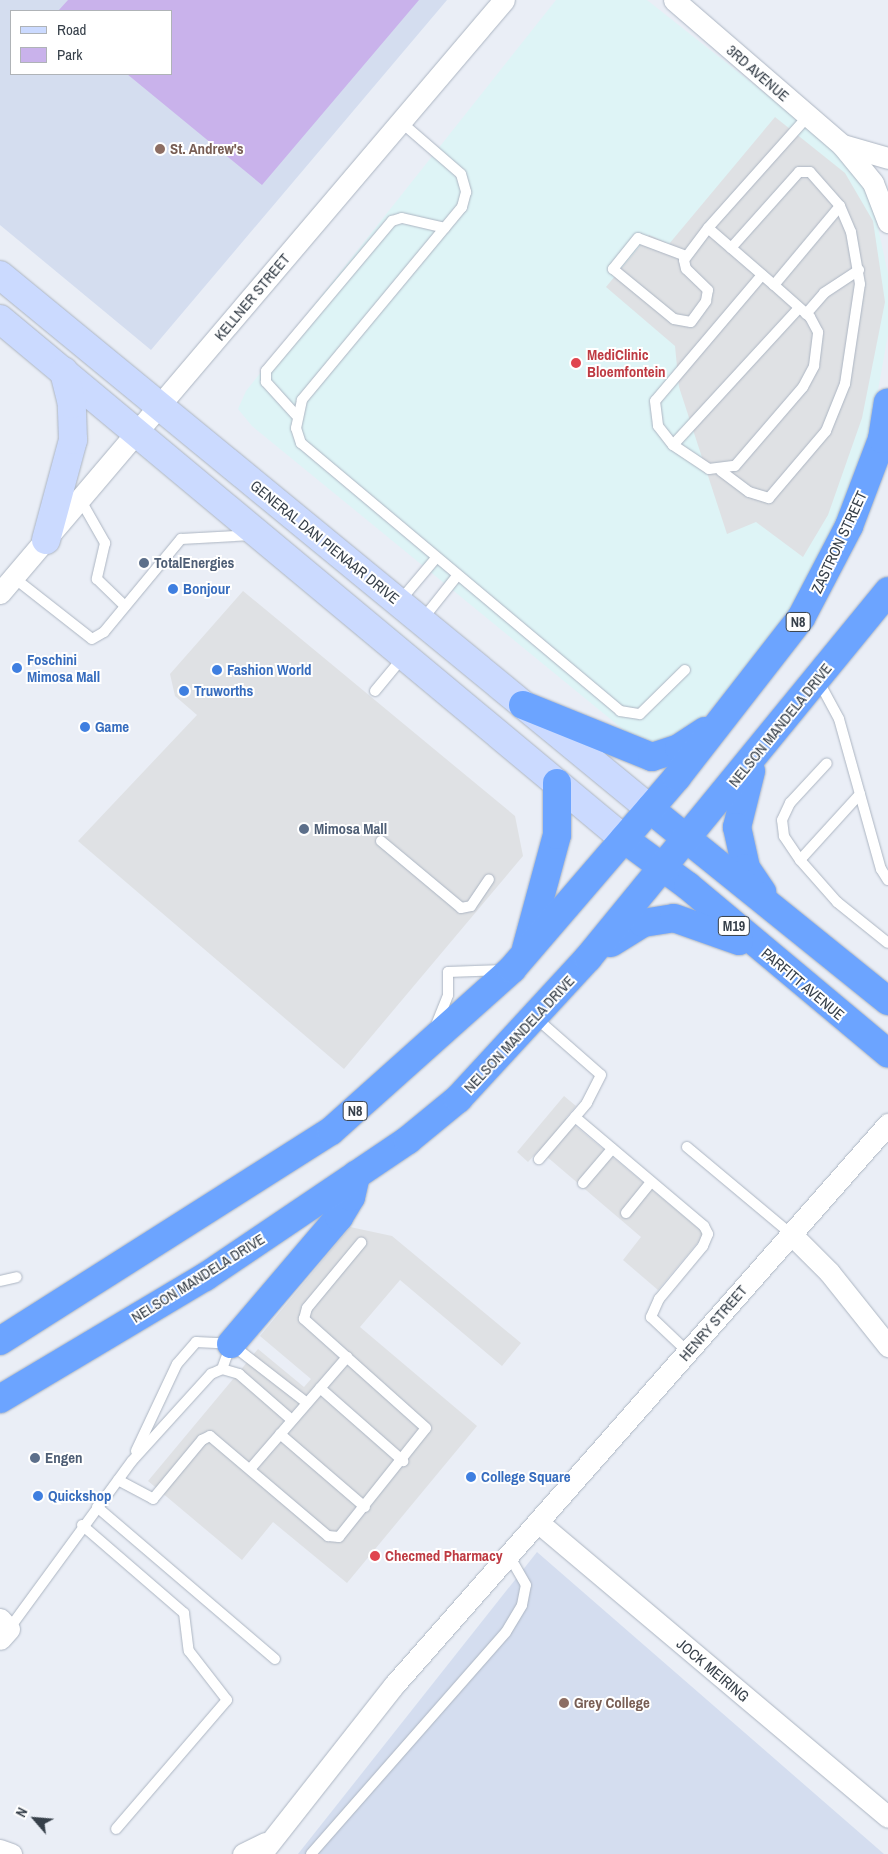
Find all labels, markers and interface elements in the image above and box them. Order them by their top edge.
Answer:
legend [10,10,172,75]
text: Road [57,19,86,40]
street label: 3RD AVENUE [723,41,793,105]
text: Park [57,44,82,65]
place label: St. Andrew's [170,140,244,158]
marker: St. Andrew's [154,143,166,155]
street label: KELLNER STREET [210,250,294,344]
place label: MediClinic Bloemfontein [587,345,666,380]
marker: MediClinic Bloemfontein [569,356,583,370]
street label: GENERAL DAN PIENAAR DRIVE [247,476,403,608]
street label: ZASTRON STREET [807,488,871,596]
place label: TotalEnergies [154,554,234,572]
marker: TotalEnergies [138,557,150,569]
place label: Bonjour [183,580,230,598]
marker: Bonjour [167,583,179,595]
road number: N8 [786,610,810,634]
place label: Foschini Mimosa Mall [27,650,100,685]
street label: NELSON MANDELA DRIVE [724,659,836,791]
place label: Fashion World [227,661,312,679]
marker: Foschini Mimosa Mall [11,662,23,674]
marker: Fashion World [211,664,223,676]
place label: Truworths [194,682,253,700]
marker: Truworths [178,685,190,697]
place label: Game [95,718,129,736]
marker: Game [79,721,91,733]
place label: Mimosa Mall [314,820,387,838]
marker: Mimosa Mall [298,823,310,835]
road number: M19 [718,914,750,938]
street label: PARFITT AVENUE [758,944,848,1024]
street label: NELSON MANDELA DRIVE [460,971,578,1097]
road number: N8 [342,1100,368,1122]
street label: NELSON MANDELA DRIVE [128,1229,268,1327]
street label: HENRY STREET [675,1281,751,1365]
place label: Engen [45,1449,83,1467]
marker: Engen [29,1452,41,1464]
place label: College Square [481,1468,571,1486]
marker: College Square [465,1471,477,1483]
place label: Quickshop [48,1487,112,1505]
marker: Quickshop [32,1490,44,1502]
place label: Checmed Pharmacy [385,1547,503,1565]
marker: Checmed Pharmacy [369,1550,381,1562]
street label: JOCK MEIRING [673,1635,753,1705]
place label: Grey College [574,1694,650,1712]
marker: Grey College [558,1697,570,1709]
north arrow [10,1794,60,1844]
text: N [12,1804,32,1820]

